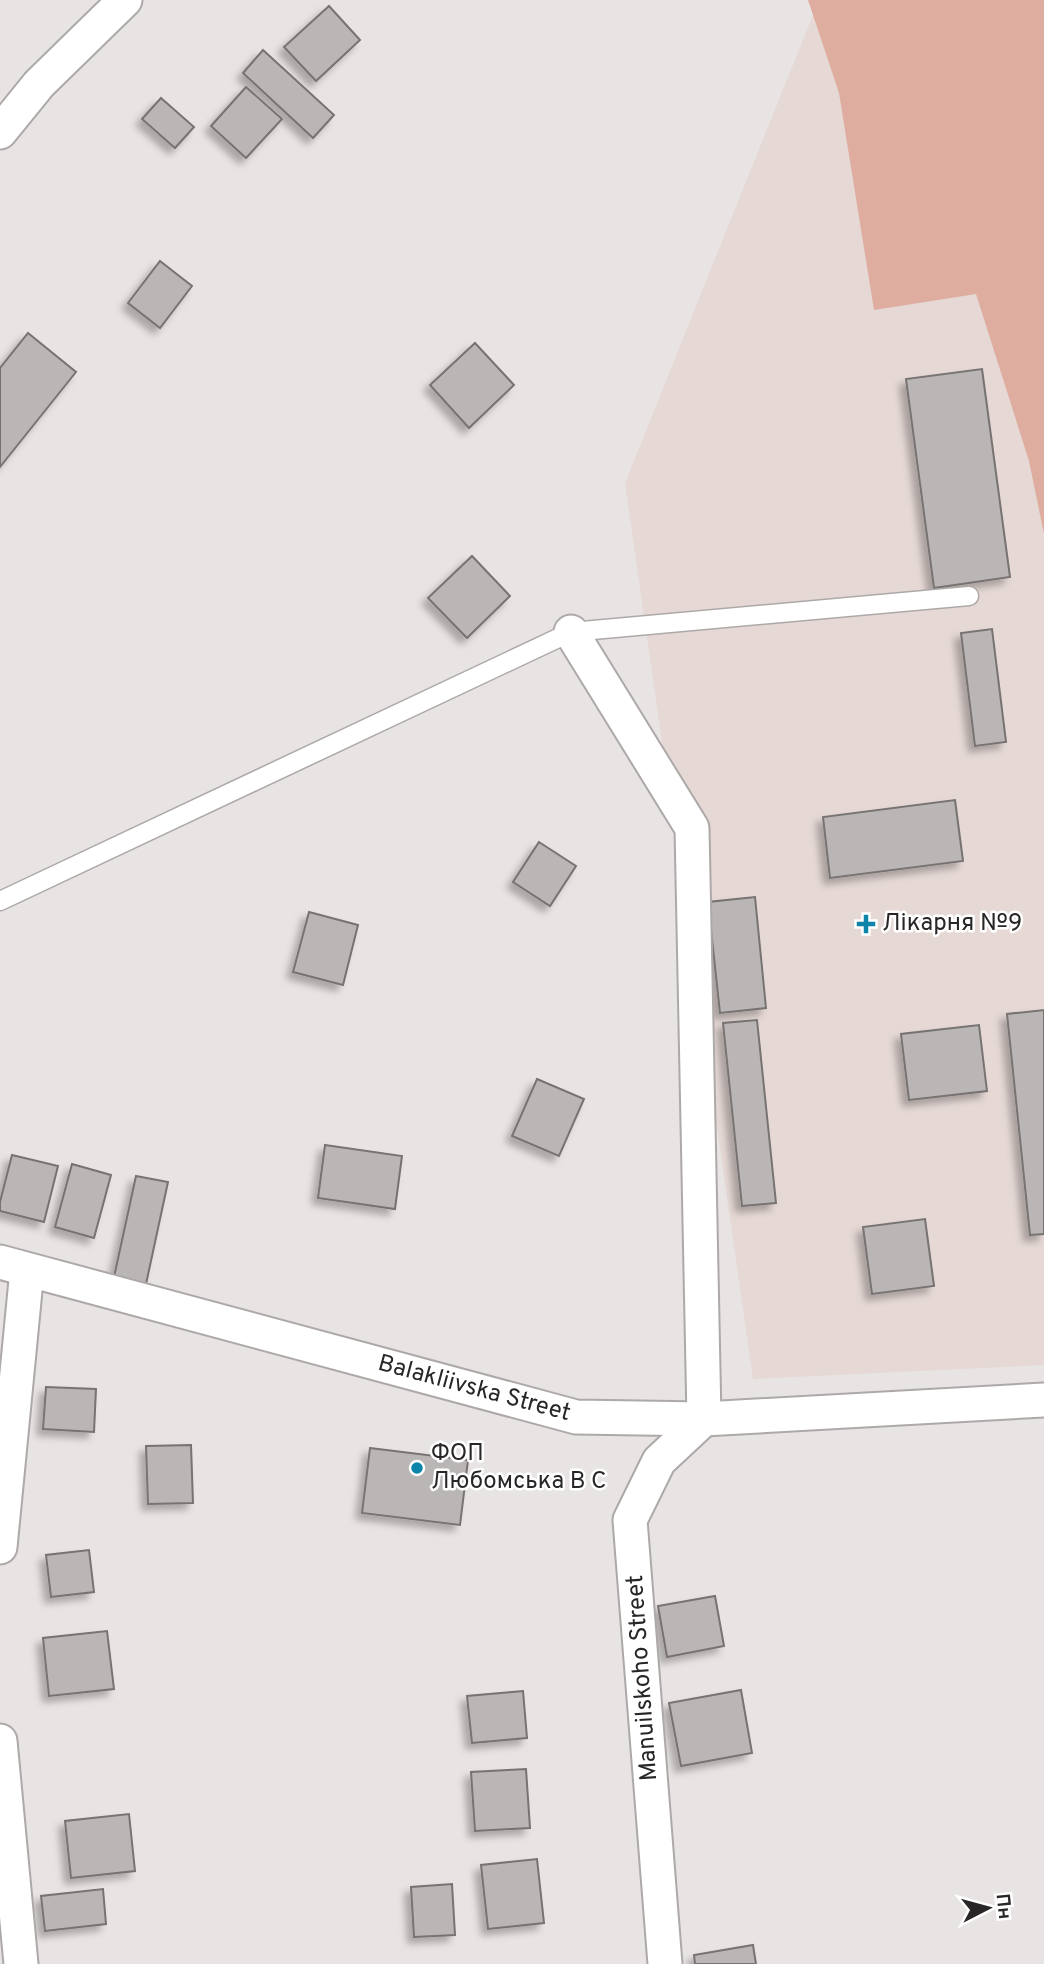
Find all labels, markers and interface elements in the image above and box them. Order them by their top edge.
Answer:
place label: Лікарня №9 [882,909,1022,939]
marker: Лікарня №9 [856,914,876,934]
street label: Balakliivska Street [374,1349,574,1429]
place label: ФОП Любомська В С [431,1439,607,1497]
marker: ФОП Любомська В С [409,1460,425,1476]
street label: Manuilskoho Street [621,1574,665,1782]
north arrow [953,1873,1023,1943]
text: Пн [990,1892,1016,1920]

